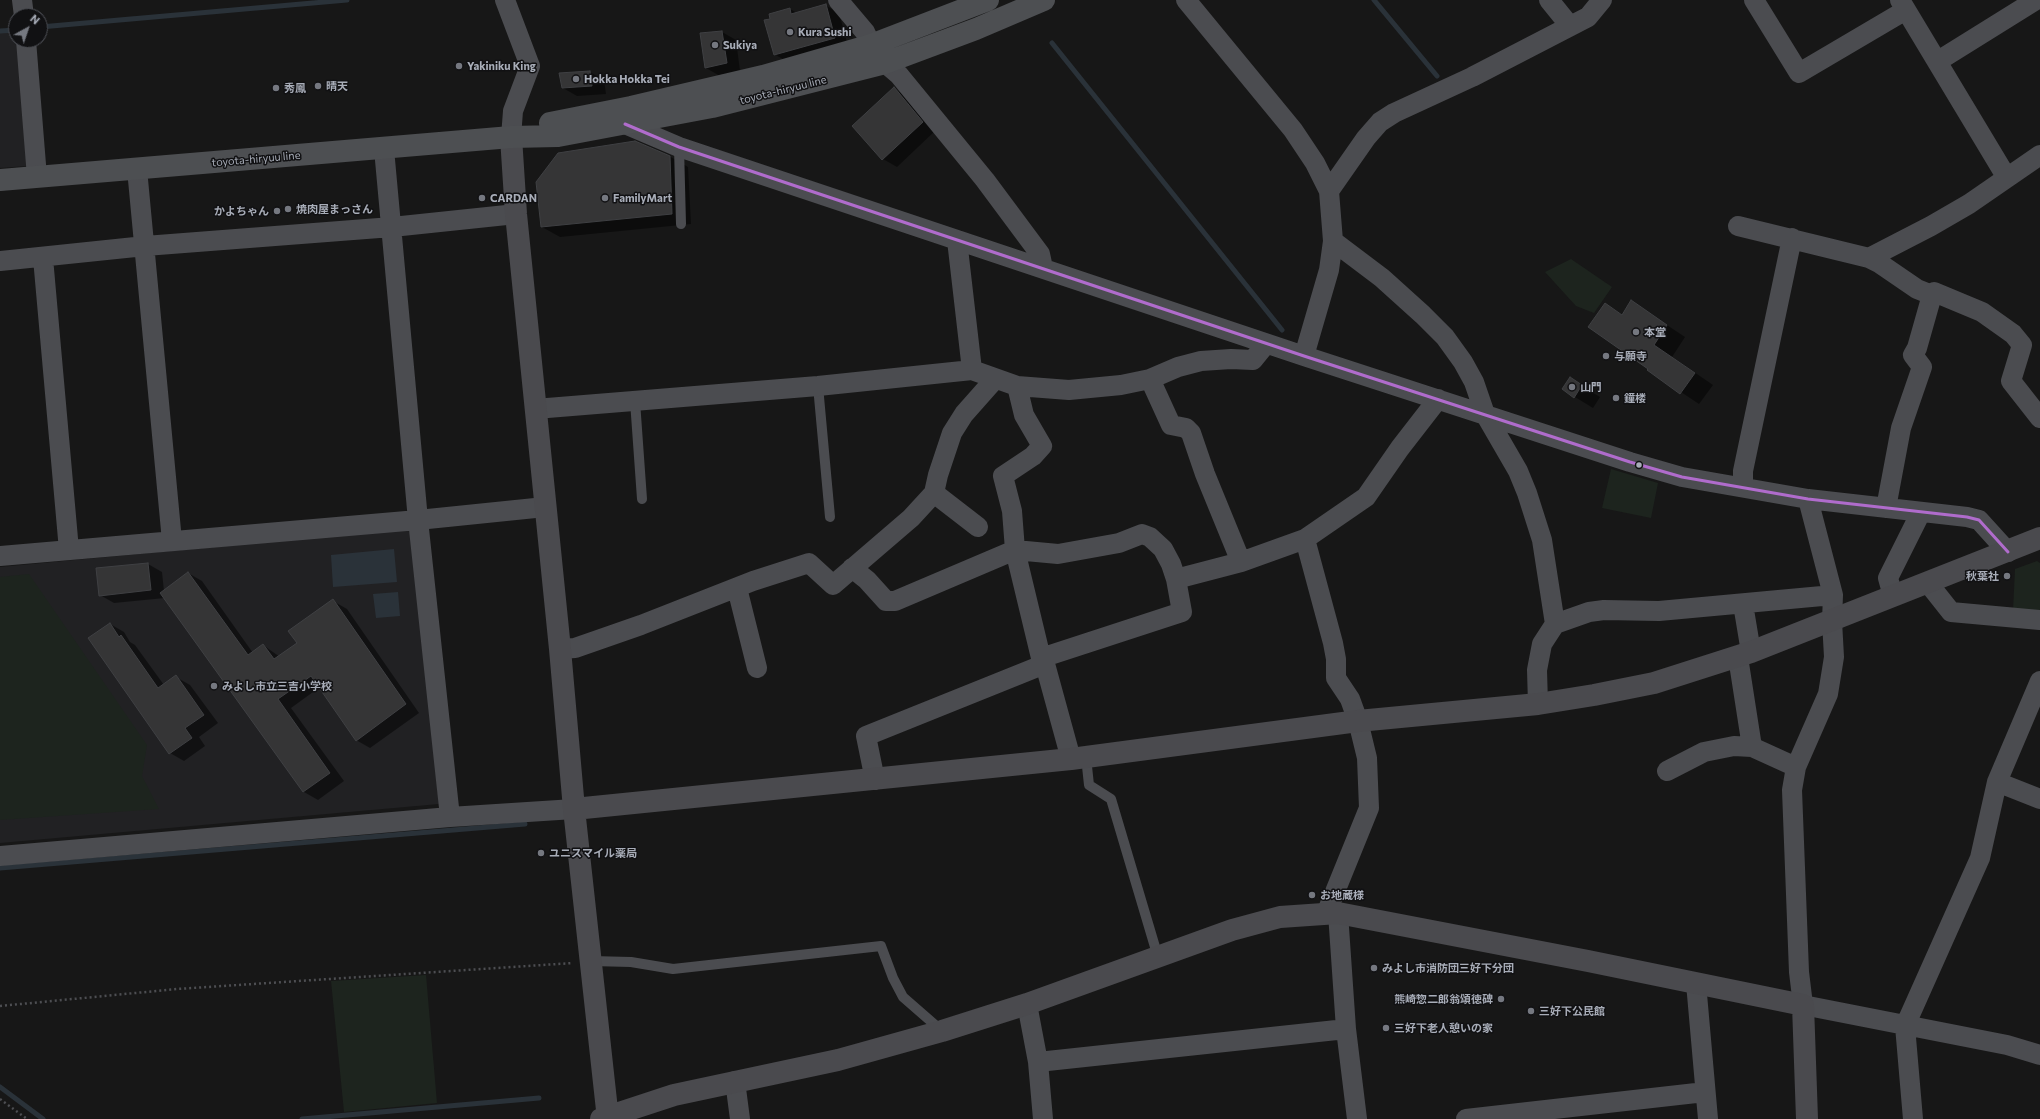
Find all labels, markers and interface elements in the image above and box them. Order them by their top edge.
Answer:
north arrow [8,8,48,48]
text: N [28,12,43,27]
place label: Kura Sushi [798,25,852,39]
marker: Kura Sushi [785,27,795,37]
place label: Sukiya [723,38,757,52]
marker: Sukiya [710,40,720,50]
place label: Yakiniku King [467,59,536,73]
marker: Yakiniku King [454,61,464,71]
place label: Hokka Hokka Tei [584,72,670,86]
street label: toyota-hiryuu line [738,73,828,107]
marker: Hokka Hokka Tei [571,74,581,84]
place label: 晴天 [326,79,348,93]
place label: 秀鳳 [284,81,306,95]
marker: 晴天 [313,81,323,91]
marker: 秀鳳 [271,83,281,93]
street label: toyota-hiryuu line [211,149,301,169]
place label: CARDAN [490,191,537,205]
place label: FamilyMart [613,191,672,205]
marker: CARDAN [477,193,487,203]
marker: FamilyMart [600,193,610,203]
place label: 焼肉屋まっさん [296,202,373,216]
place label: かよちゃん [214,204,269,218]
marker: 焼肉屋まっさん [283,204,293,214]
marker: かよちゃん [272,206,282,216]
place label: 本堂 [1644,325,1666,339]
marker: 本堂 [1631,327,1641,337]
place label: 与願寺 [1614,349,1647,363]
marker: 与願寺 [1601,351,1611,361]
place label: 山門 [1580,380,1602,394]
marker: 山門 [1567,382,1577,392]
place label: 鐘楼 [1624,391,1646,405]
marker: 鐘楼 [1611,393,1621,403]
unlabelled marker [1634,460,1644,470]
place label: 秋葉社 [1966,569,1999,583]
marker: 秋葉社 [2002,571,2012,581]
place label: みよし市立三吉小学校 [222,679,332,693]
marker: みよし市立三吉小学校 [209,681,219,691]
place label: ユニスマイル薬局 [549,846,637,860]
marker: ユニスマイル薬局 [536,848,546,858]
place label: お地蔵様 [1320,888,1364,902]
marker: お地蔵様 [1307,890,1317,900]
place label: みよし市消防団三好下分団 [1382,961,1514,975]
marker: みよし市消防団三好下分団 [1369,963,1379,973]
place label: 熊崎惣二郎翁頌徳碑 [1394,992,1493,1006]
marker: 熊崎惣二郎翁頌徳碑 [1496,994,1506,1004]
place label: 三好下公民館 [1539,1004,1605,1018]
marker: 三好下公民館 [1526,1006,1536,1016]
place label: 三好下老人憩いの家 [1394,1021,1493,1035]
marker: 三好下老人憩いの家 [1381,1023,1391,1033]

